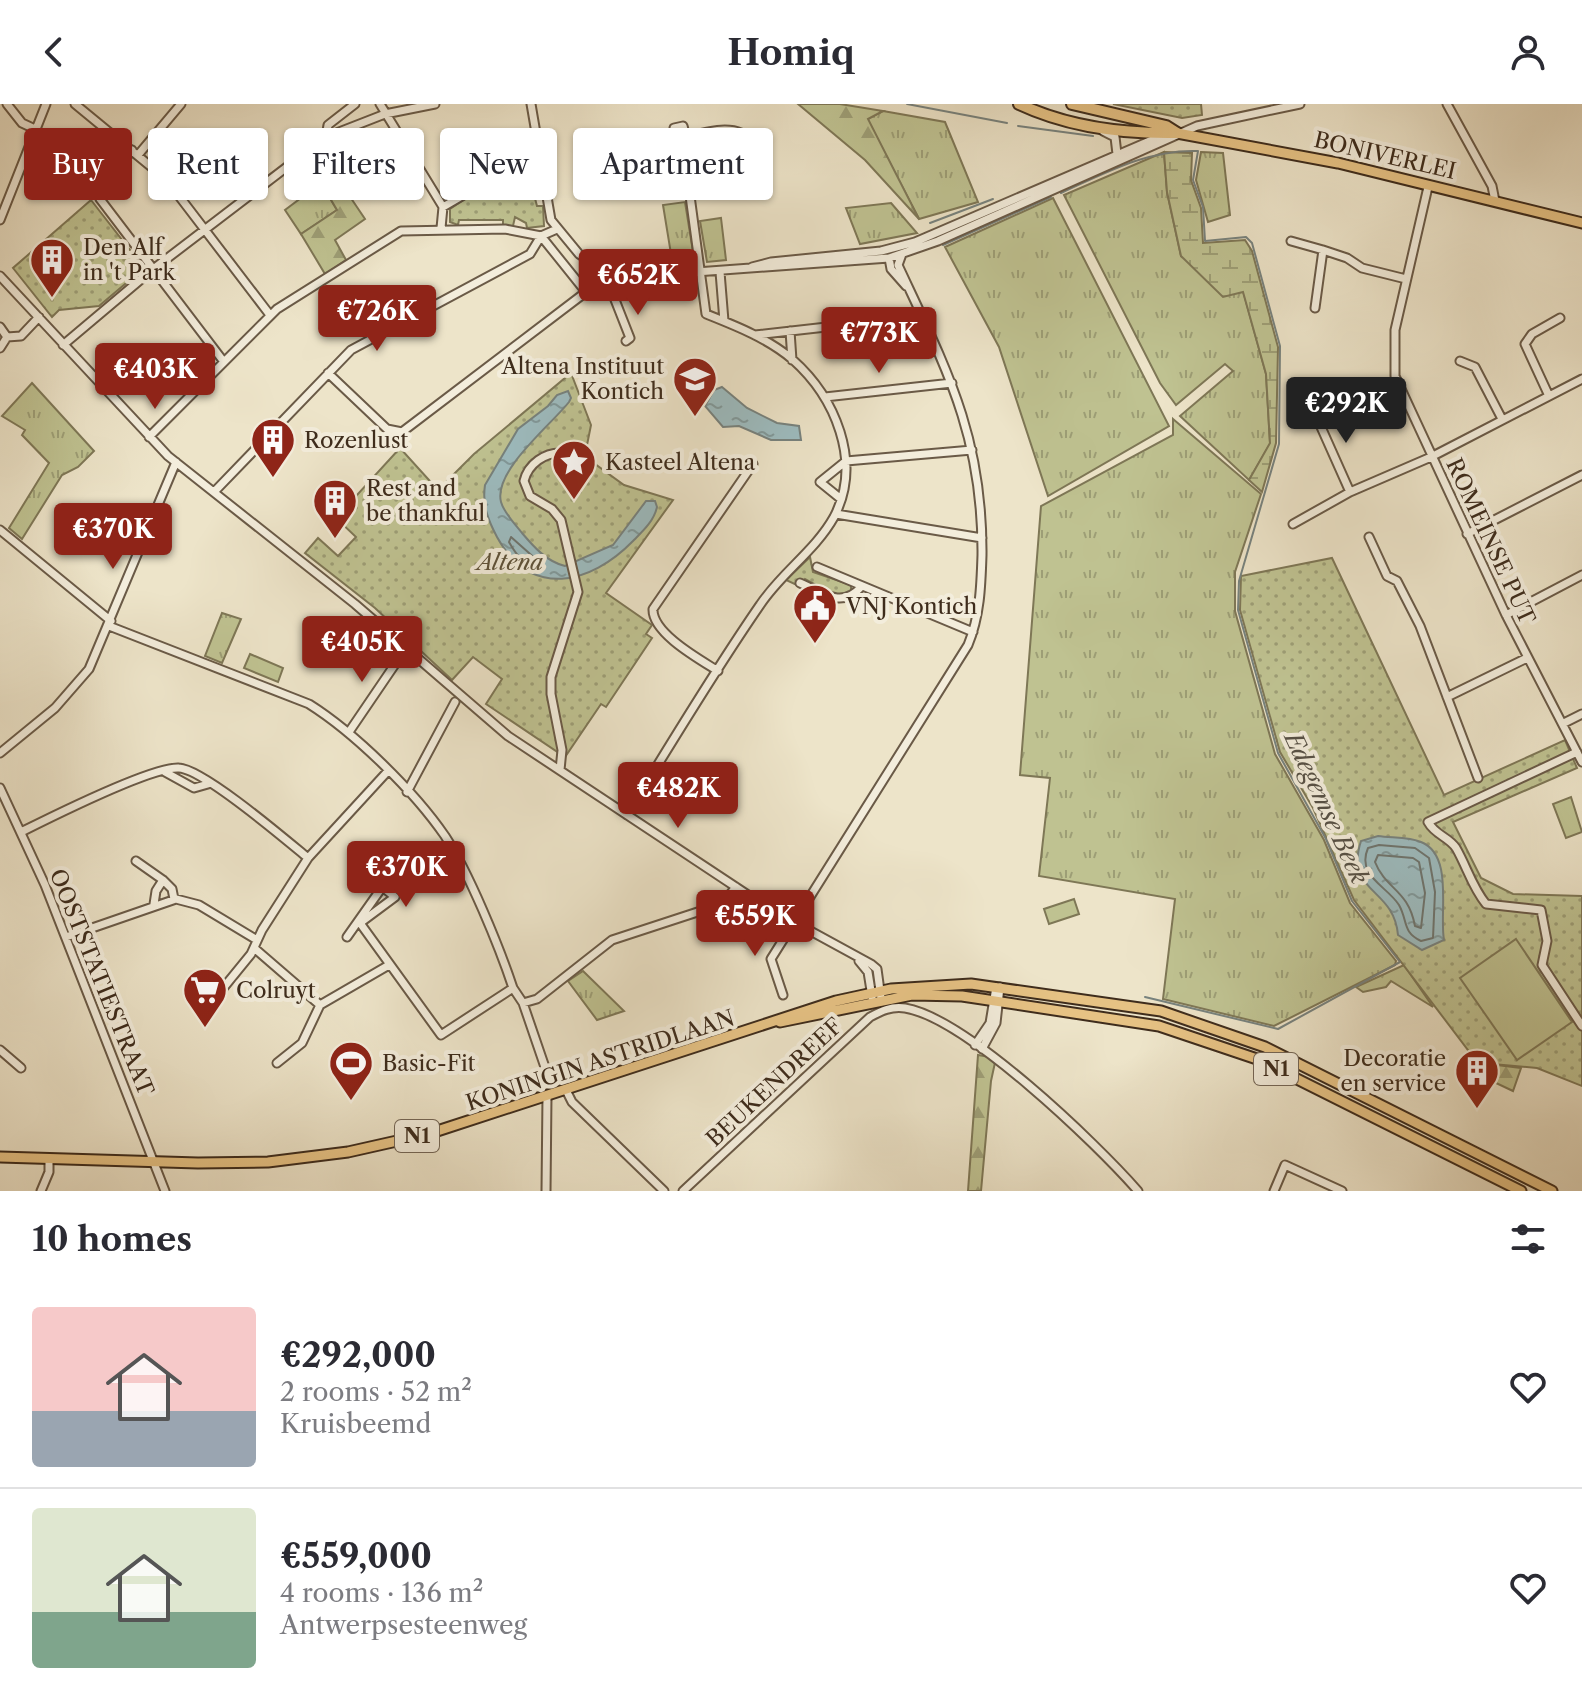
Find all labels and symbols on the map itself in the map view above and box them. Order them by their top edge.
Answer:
street label: BONIVERLEI [1311,126,1458,185]
place label: Den Alf in 't Park [83,234,177,286]
building icon: Den Alf in 't Park [28,236,76,299]
pin: €652K [582,249,694,317]
pin: €726K [321,285,433,353]
pin: €773K [823,307,935,375]
pin: €403K [99,343,211,411]
place label: Altena Instituut Kontich [500,353,664,405]
school or university icon: Altena Instituut Kontich [671,355,719,418]
pin: €292K [1290,377,1402,445]
building icon: Rozenlust [249,416,297,479]
place label: Rozenlust [304,427,408,454]
place icon: Kasteel Altena [550,438,598,501]
place label: Kasteel Altena [605,449,756,476]
street label: ROMEINSE PUT [1440,454,1541,629]
place label: Rest and be thankful [366,475,485,527]
building icon: Rest and be thankful [311,477,359,540]
pin: €370K [57,503,169,571]
park label: Altena [474,549,543,576]
public building icon: VNJ Kontich [791,582,839,645]
place label: VNJ Kontich [845,593,978,620]
pin: €405K [306,616,418,684]
water label: Edegemse Beek [1278,725,1375,889]
pin: €482K [622,762,734,830]
pin: €370K [350,841,462,909]
street label: OOSTSTATIESTRAAT [44,865,160,1100]
pin: €559K [699,890,811,958]
supermarket icon: Colruyt [181,966,229,1029]
place label: Colruyt [236,977,316,1004]
street label: KONINGIN ASTRIDLAAN [463,1004,738,1117]
street label: BEUKENDREEF [701,1012,848,1152]
sports icon: Basic-Fit [327,1039,375,1102]
place label: Decoratie en service [1340,1045,1446,1097]
building icon: Decoratie en service [1453,1047,1501,1110]
place label: Basic-Fit [382,1050,476,1077]
road number: N1 [1254,1053,1298,1085]
road number: N1 [395,1120,439,1152]

